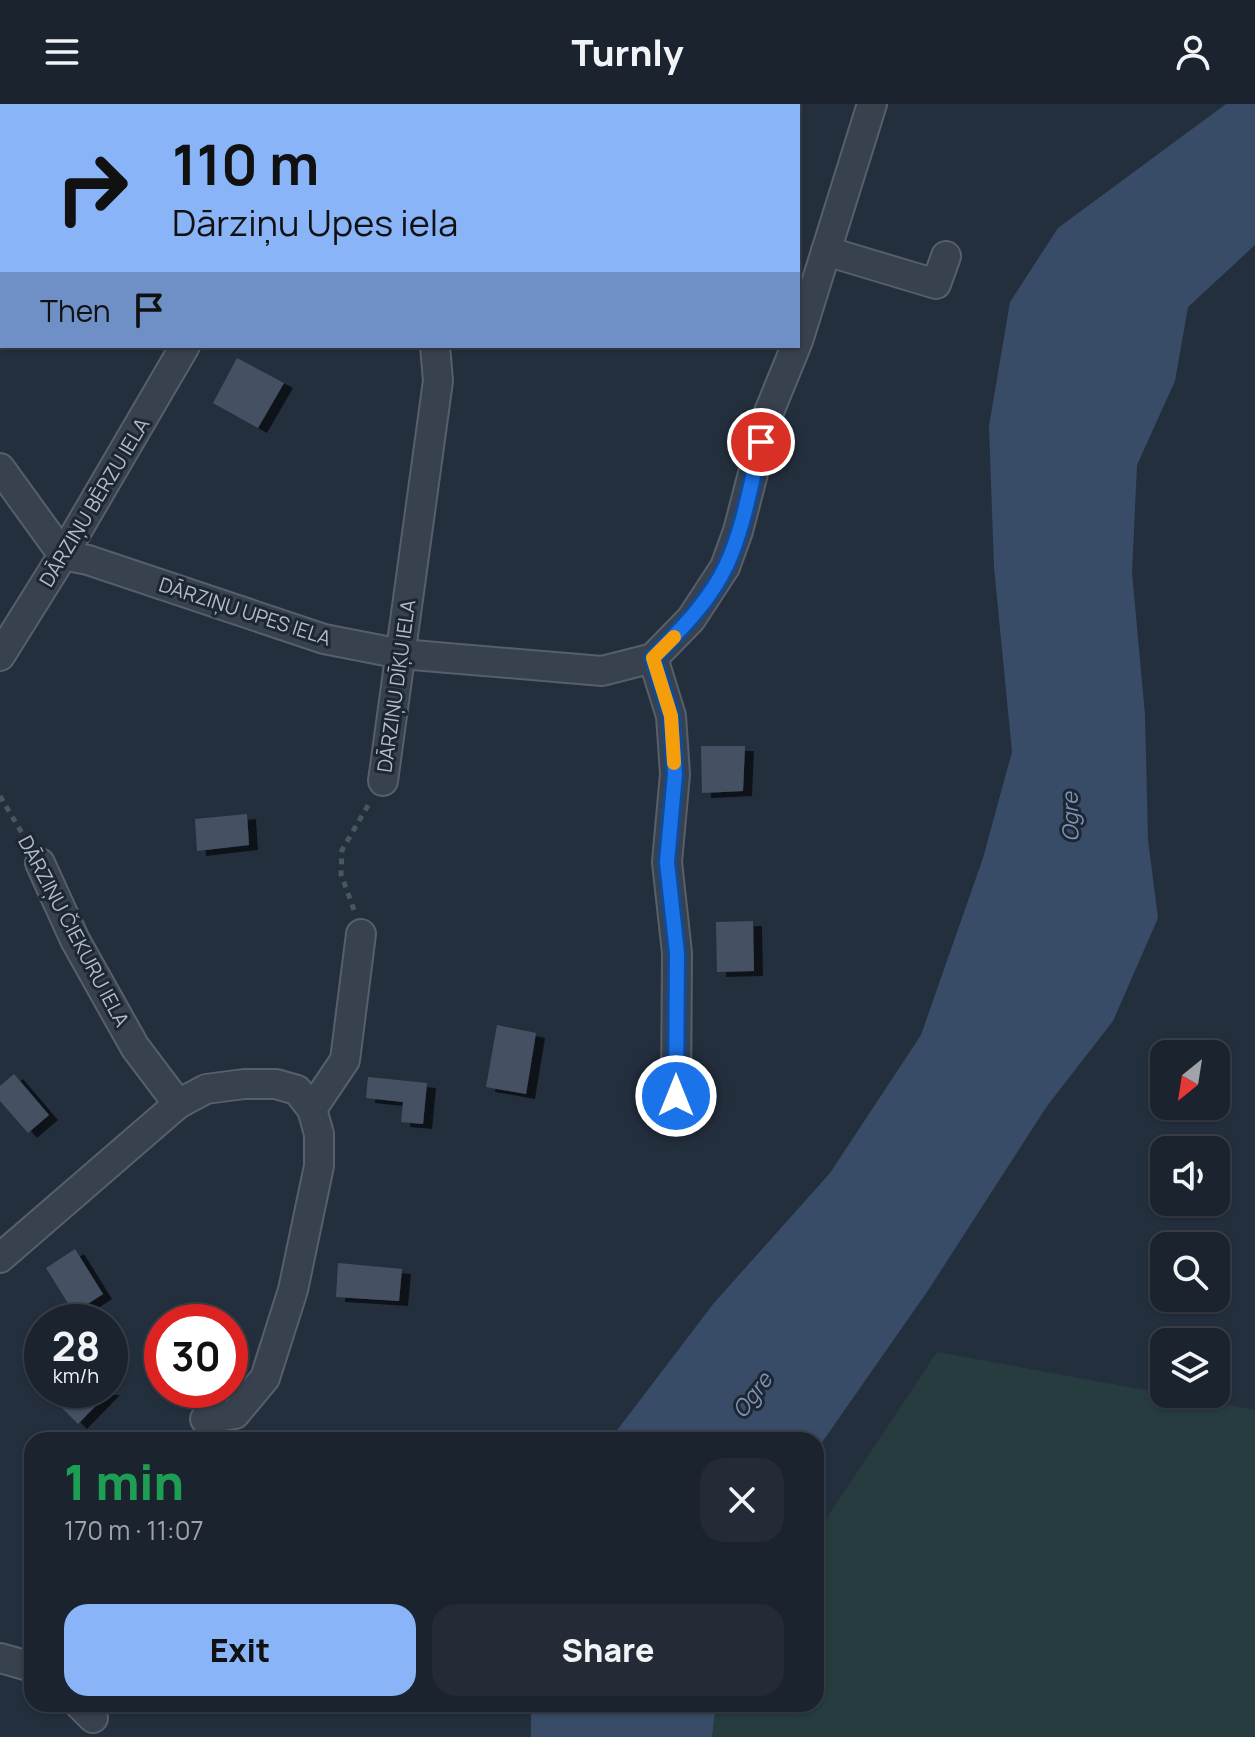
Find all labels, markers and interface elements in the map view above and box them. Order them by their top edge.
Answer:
text: Turnly [572,28,683,77]
icon: menu [40,30,84,74]
icon: person [1171,30,1215,74]
text: 110 m [172,125,319,202]
icon: right [40,136,144,240]
text: Dārziņu Upes iela [172,198,458,247]
icon: arrive [127,288,171,332]
text: Then [40,290,111,331]
pin [727,408,795,476]
street label: DĀRZIŅU BĒRZU IELA [33,412,155,591]
icon: arrive [739,420,783,464]
street label: DĀRZIŅU UPES IELA [156,570,335,652]
street label: DĀRZIŅU DĪĶU IELA [371,598,422,774]
water label: Ogre [1055,791,1085,842]
street label: DĀRZIŅU ČIEKURU IELA [12,831,136,1032]
north arrow [1150,1040,1230,1120]
map controls [1150,1040,1230,1408]
position arrow [634,1054,718,1138]
button: sound [1150,1136,1230,1216]
button: search [1150,1232,1230,1312]
speed limit sign: 30 [144,1304,248,1408]
text: 28 [52,1318,100,1373]
button: layers [1150,1328,1230,1408]
text: km/h [53,1362,99,1389]
water label: Ogre [725,1365,780,1424]
text: 1 min [64,1449,184,1514]
button: close [700,1458,784,1542]
text: 170 m · 11:07 [64,1512,204,1548]
button: Exit [64,1604,416,1696]
button: Share [432,1604,784,1696]

